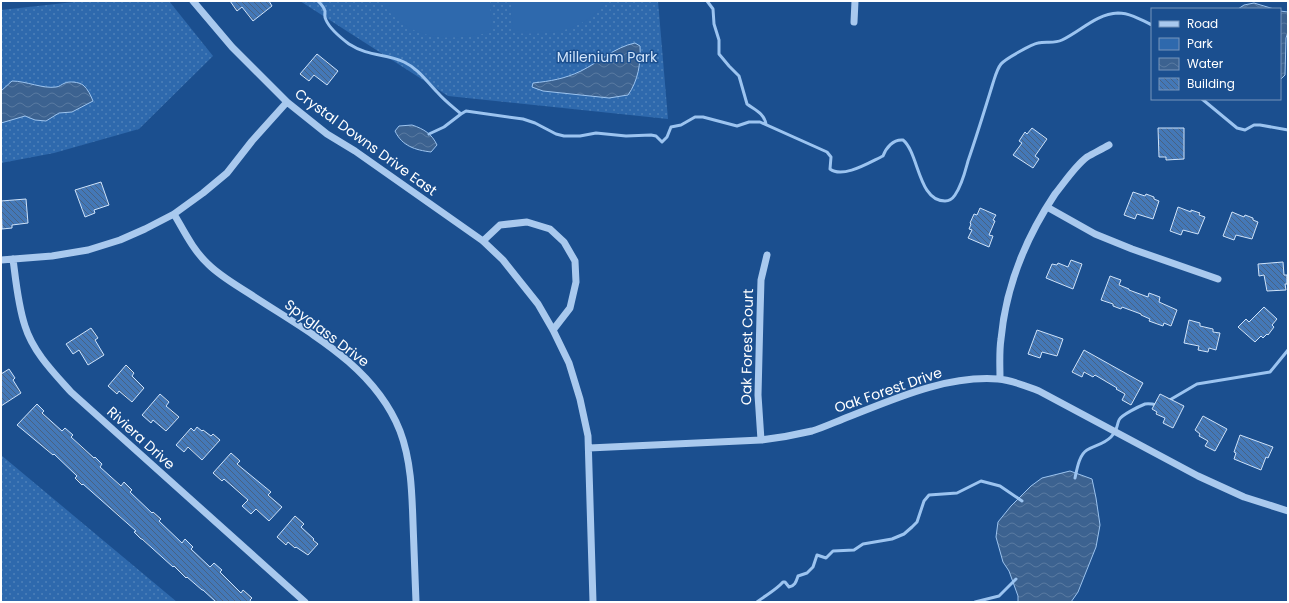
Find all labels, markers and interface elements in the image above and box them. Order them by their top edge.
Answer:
legend [1151,8,1281,100]
text: Road [1187,15,1218,32]
text: Park [1187,35,1214,52]
park label: Millenium Park [557,47,658,67]
text: Water [1187,55,1224,72]
text: Building [1187,75,1235,92]
street label: Crystal Downs Drive East [291,84,441,200]
street label: Oak Forest Court [736,289,758,405]
street label: Spyglass Drive [280,295,374,372]
street label: Oak Forest Drive [832,362,945,418]
street label: Riviera Drive [103,402,180,474]

